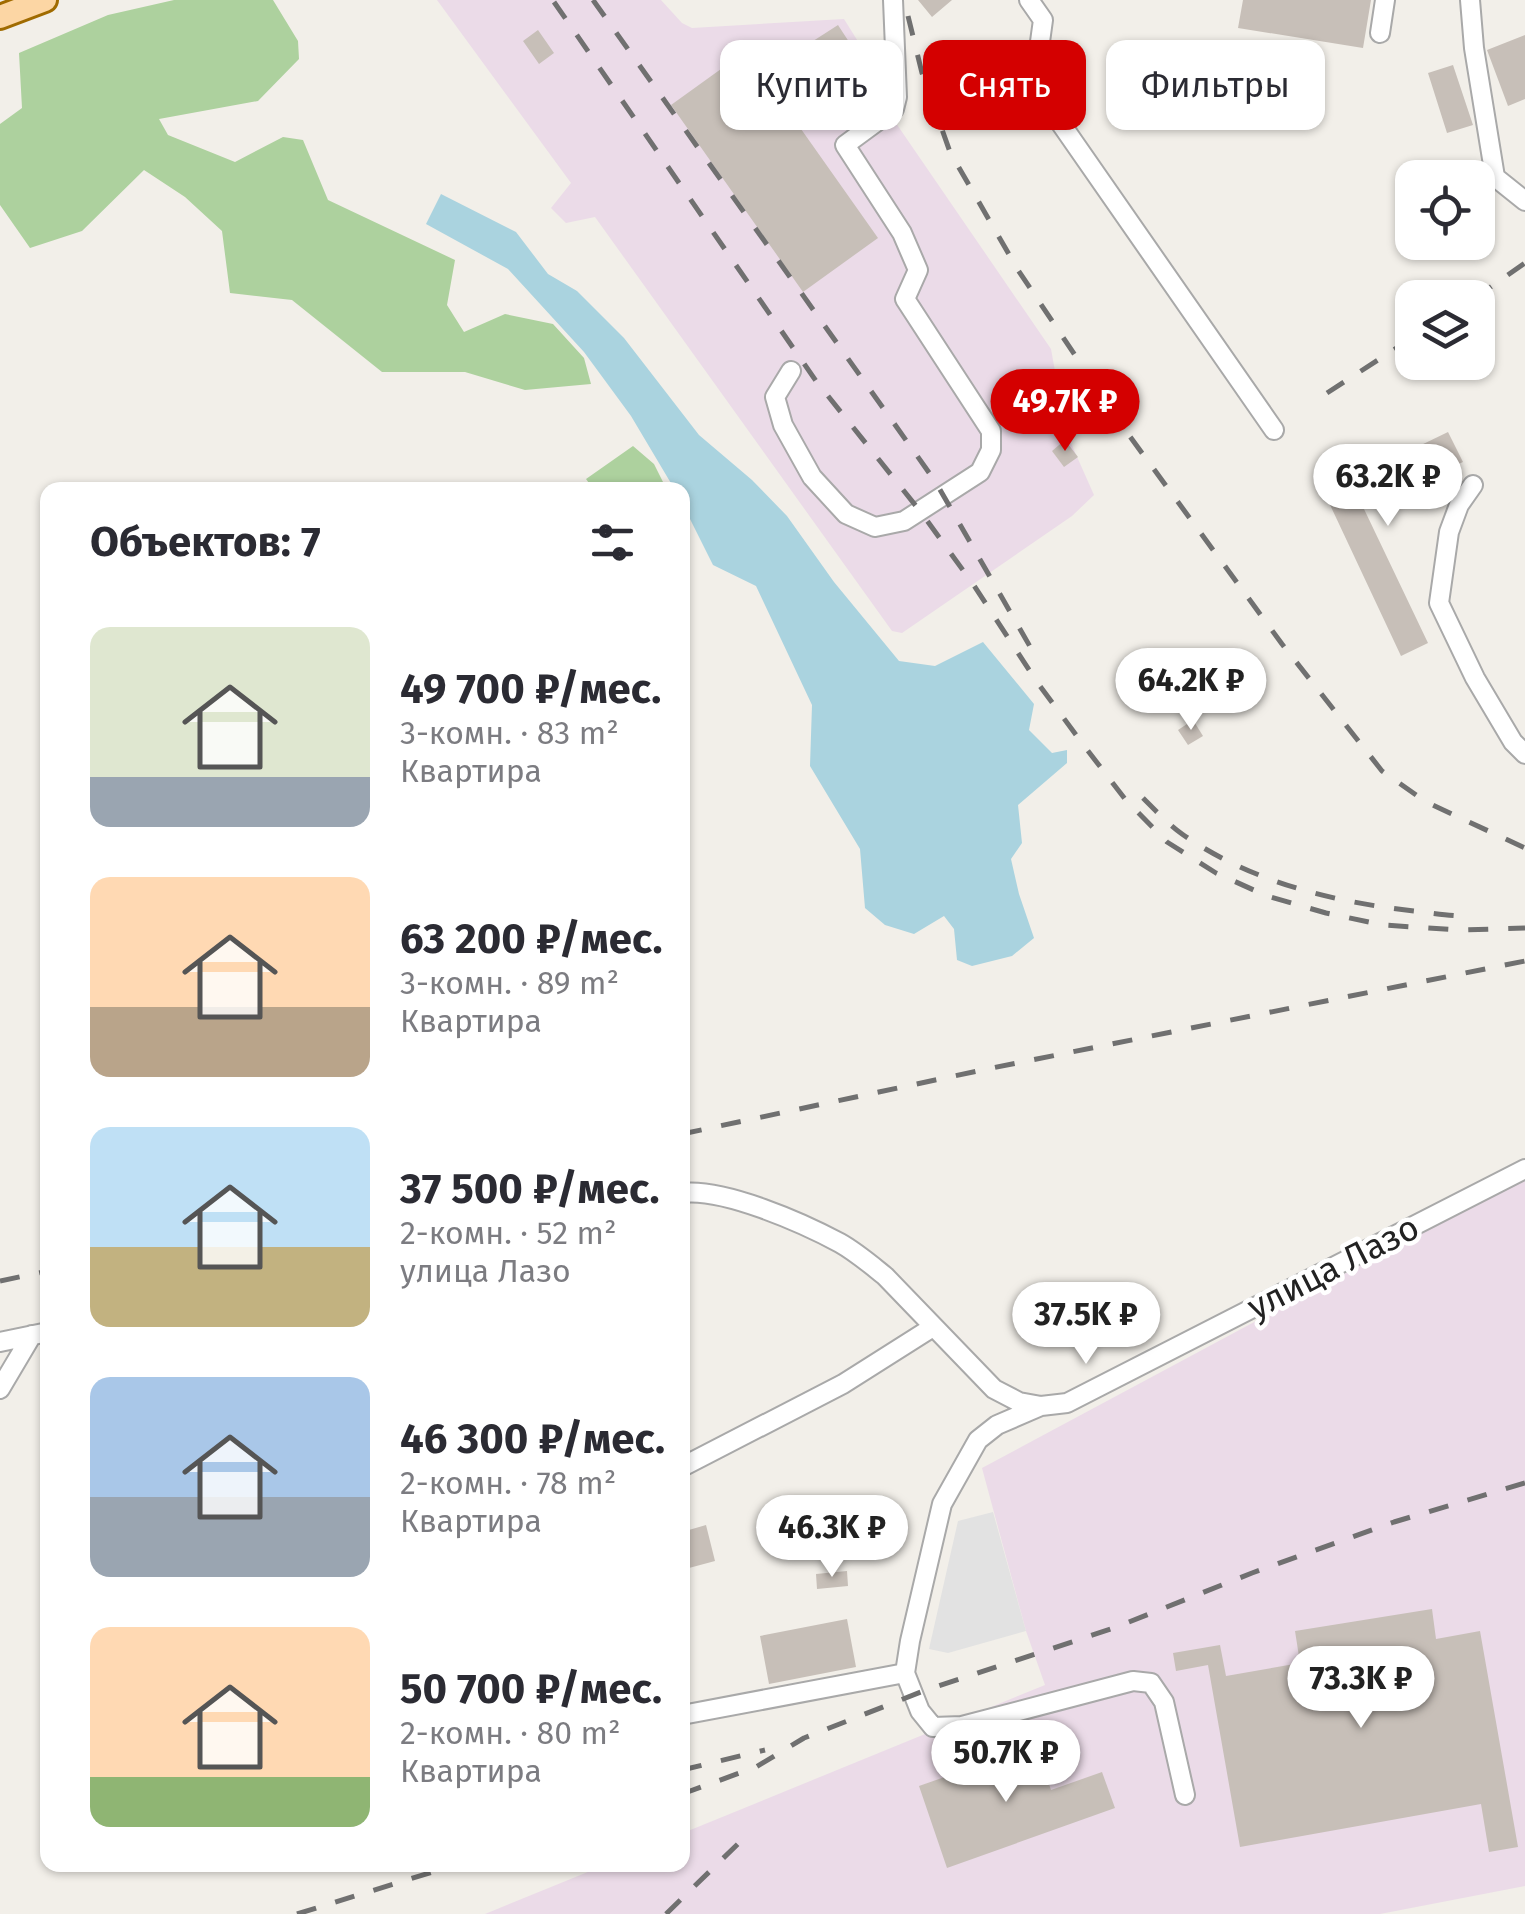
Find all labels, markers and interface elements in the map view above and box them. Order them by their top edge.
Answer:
chip: Купить [720,40,903,130]
chip: Снять [923,40,1086,130]
chip: Фильтры [1106,40,1325,130]
map controls [1395,160,1495,380]
button: locate [1395,160,1495,260]
button: layers [1395,280,1495,380]
pin: 49.7K ₽ [973,369,1157,454]
text: 49.7K ₽ [1013,382,1117,420]
pin: 63.2K ₽ [1296,444,1480,529]
text: 63.2K ₽ [1335,457,1441,495]
icon: filters [585,515,640,570]
text: Объектов: 7 [90,517,321,567]
pin: 64.2K ₽ [1099,648,1283,733]
text: 64.2K ₽ [1137,661,1245,699]
text: 49 700 ₽/мес. [400,664,661,714]
icon: home [170,667,290,787]
text: 3-комн. · 83 m² [400,714,619,752]
text: Квартира [400,752,542,790]
text: 63 200 ₽/мес. [400,914,663,964]
icon: home [170,917,290,1037]
text: 3-комн. · 89 m² [400,964,619,1002]
text: Квартира [400,1002,542,1040]
text: 37 500 ₽/мес. [400,1164,660,1214]
icon: home [170,1167,290,1287]
street label: улица Лазо [1240,1206,1426,1328]
text: 2-комн. · 52 m² [400,1214,617,1252]
text: улица Лазо [400,1252,571,1290]
pin: 37.5K ₽ [994,1282,1178,1367]
text: 37.5K ₽ [1034,1295,1138,1333]
text: 46 300 ₽/мес. [400,1414,665,1464]
icon: home [170,1417,290,1537]
text: 2-комн. · 78 m² [400,1464,616,1502]
pin: 46.3K ₽ [740,1495,924,1580]
text: Квартира [400,1502,542,1540]
text: 46.3K ₽ [778,1508,886,1546]
pin: 73.3K ₽ [1269,1646,1453,1731]
text: 73.3K ₽ [1309,1659,1413,1697]
text: 50 700 ₽/мес. [400,1664,662,1714]
icon: home [170,1667,290,1787]
text: 2-комн. · 80 m² [400,1714,621,1752]
pin: 50.7K ₽ [914,1720,1098,1805]
text: 50.7K ₽ [953,1733,1059,1771]
text: Квартира [400,1752,542,1790]

